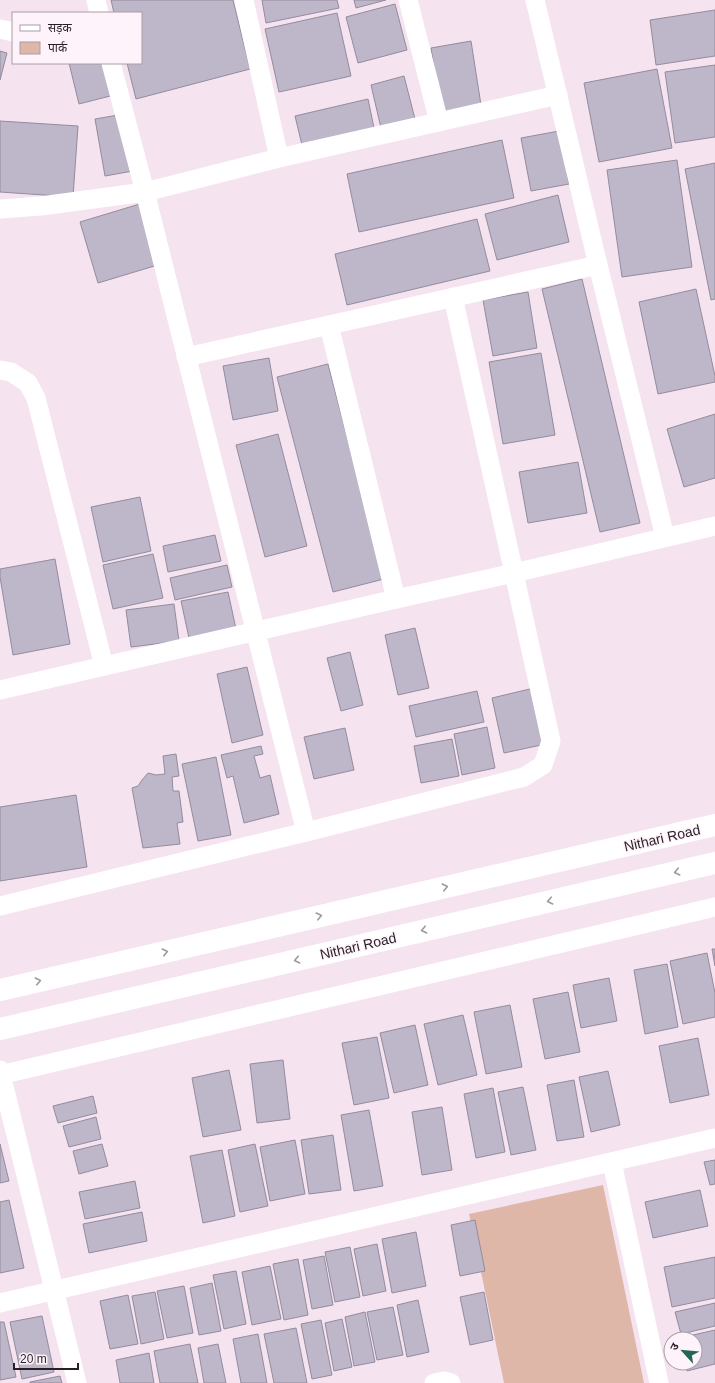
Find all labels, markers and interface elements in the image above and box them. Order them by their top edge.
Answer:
legend [12,12,142,64]
text: सड़क [48,21,73,35]
text: पार्क [48,41,68,55]
street label: Nithari Road [622,821,702,855]
one-way arrow [674,867,680,875]
one-way arrow [442,884,449,892]
one-way arrow [547,896,554,905]
one-way arrow [316,913,322,921]
one-way arrow [421,926,427,934]
street label: Nithari Road [318,929,398,963]
one-way arrow [162,948,168,956]
one-way arrow [294,955,300,963]
one-way arrow [35,977,41,985]
north arrow [663,1331,703,1371]
text: उ [667,1340,681,1352]
scale bar [14,1345,78,1371]
text: 20 m [20,1352,47,1366]

